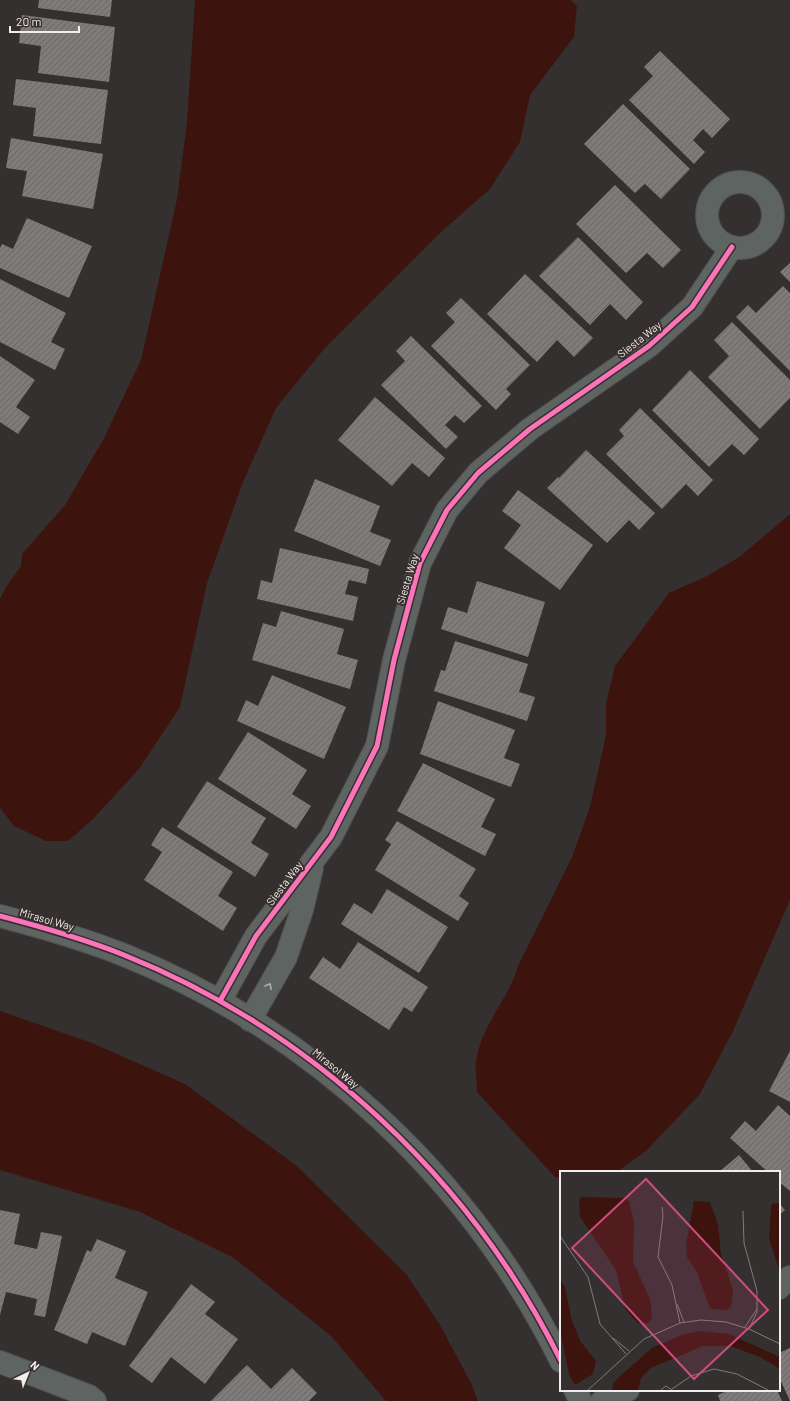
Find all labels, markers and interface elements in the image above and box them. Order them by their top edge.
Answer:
scale bar [10,8,79,34]
text: 20 m [16,14,42,28]
street label: Siesta Way [615,318,663,360]
street label: Siesta Way [393,552,421,606]
street label: Siesta Way [263,858,305,908]
street label: Mirasol Way [18,905,76,933]
one-way arrow [265,982,272,990]
street label: Mirasol Way [310,1045,362,1091]
inset map [560,1171,780,1391]
north arrow [8,1353,48,1393]
text: N [28,1358,42,1373]

